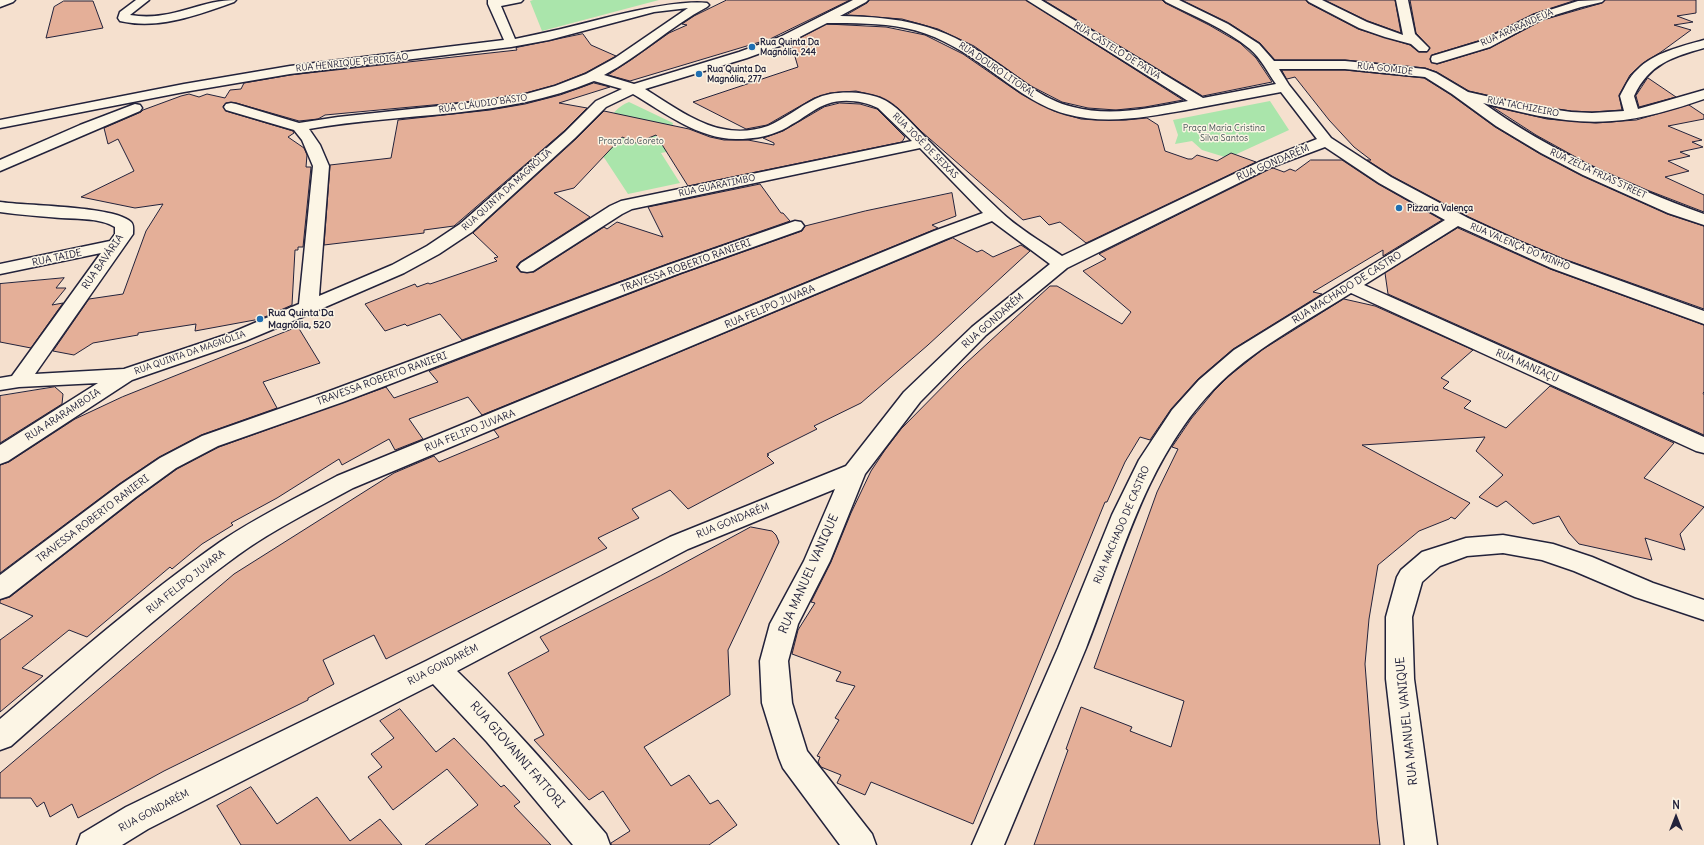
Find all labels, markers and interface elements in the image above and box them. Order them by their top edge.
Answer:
street label: RUA ARARANDEUA [1479,7,1555,49]
street label: RUA CASTELO DE PAIVA [1072,20,1162,82]
place label: Rua Quinta Da Magnólia, 244 [760,37,819,58]
street label: RUA DOURO LITORAL [956,40,1038,100]
marker: Rua Quinta Da Magnólia, 244 [747,42,757,52]
street label: RUA HENRIQUE PERDIGÃO [295,52,409,74]
street label: RUA GOMIDE [1357,61,1413,77]
place label: Rua Quinta Da Magnólia, 277 [707,64,766,85]
marker: Rua Quinta Da Magnólia, 277 [694,69,704,79]
street label: RUA CLÁUDIO BASTO [438,92,528,116]
street label: RUA TACHIZEIRO [1486,95,1560,119]
street label: RUA JOSÉ DE SEIXAS [890,111,960,181]
park label: Praça Maria Cristina Silva Santos [1183,123,1265,144]
park label: Praça do Coreto [598,136,664,146]
street label: RUA GONDARÉM [1235,142,1311,184]
street label: RUA QUINTA DA MAGNÓLIA [460,147,554,233]
street label: RUA ZÉLIA FRIAS STREET [1548,147,1648,201]
street label: RUA GUARATIMBO [678,173,756,199]
marker: Pizzaria Valença [1394,203,1404,213]
place label: Pizzaria Valença [1407,203,1473,213]
street label: RUA VALENÇA DO MINHO [1468,221,1572,273]
street label: RUA BAVÁRIA [80,232,126,292]
street label: TRAVESSA ROBERTO RANIERI [619,237,753,295]
street label: RUA TAIDE [31,247,83,269]
street label: RUA MACHADO DE CASTRO [1290,249,1404,327]
street label: RUA FELIPO JUVARA [723,283,817,331]
street label: RUA GONDARÉM [960,291,1026,351]
place label: Rua Quinta Da Magnólia, 520 [268,307,334,330]
marker: Rua Quinta Da Magnólia, 520 [255,314,265,324]
street label: RUA QUINTA DA MAGNÓLIA [133,329,247,377]
street label: RUA MANIAÇU [1494,347,1560,385]
street label: TRAVESSA ROBERTO RANIERI [315,350,449,408]
street label: RUA ARARAMBOIA [23,386,103,444]
street label: RUA FELIPO JUVARA [423,407,517,455]
street label: RUA MACHADO DE CASTRO [1092,464,1152,586]
street label: TRAVESSA ROBERTO RANIERI [34,473,152,565]
street label: RUA GONDARÉM [695,501,771,541]
street label: RUA MANUEL VANIQUE [776,512,842,636]
street label: RUA FELIPO JUVARA [144,548,228,616]
street label: RUA GONDARÉM [406,642,480,688]
street label: RUA MANUEL VANIQUE [1393,656,1421,786]
street label: RUA GIOVANNI FATTORI [467,699,567,811]
street label: RUA GONDARÉM [117,787,191,835]
north arrow [1656,797,1696,837]
text: N [1672,798,1680,812]

